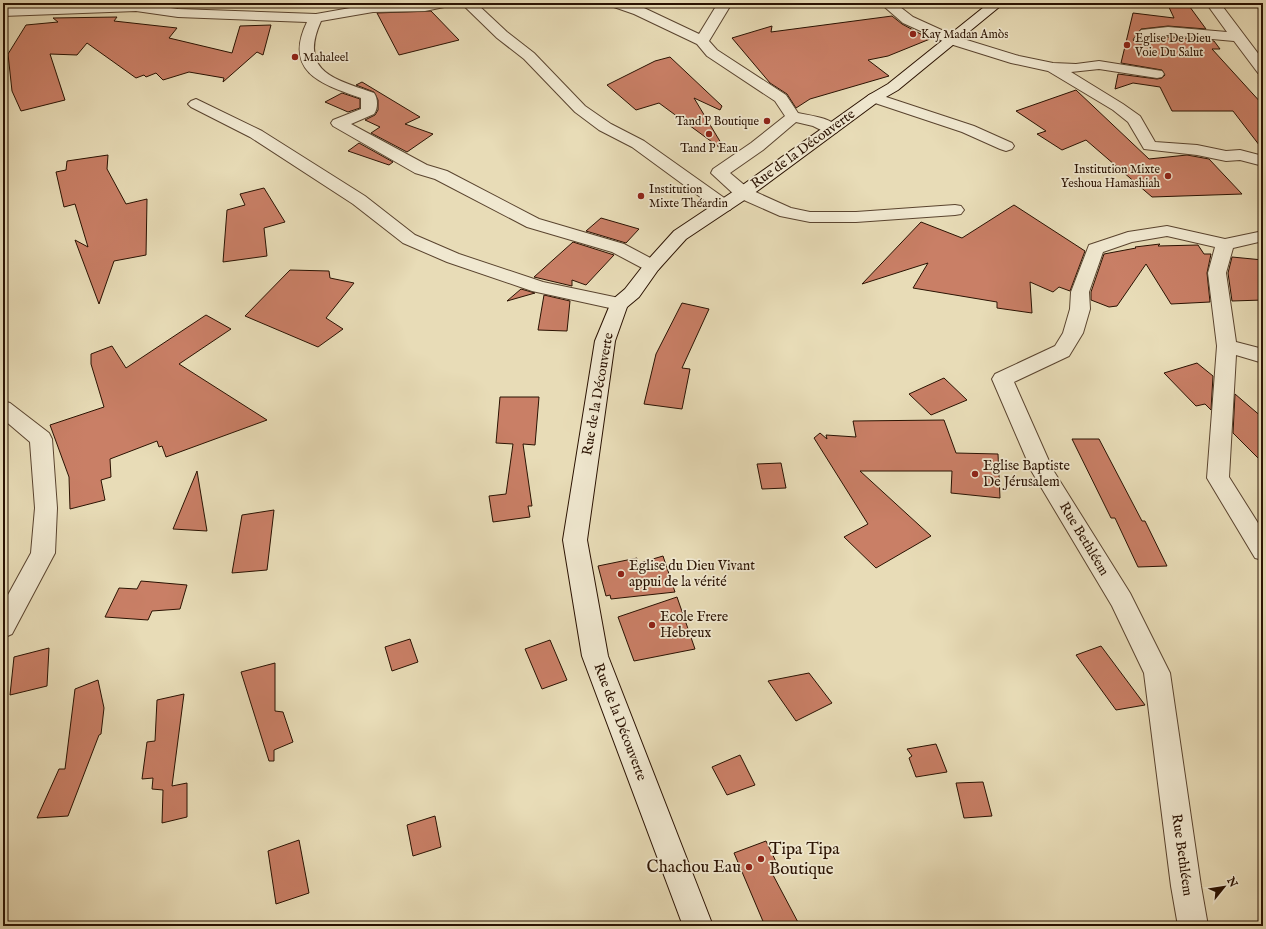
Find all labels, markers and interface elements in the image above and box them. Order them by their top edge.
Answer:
place label: Kay Madan Amòs [921,27,1008,42]
marker: Kay Madan Amòs [908,29,918,39]
place label: Eglise De Dieu Voie Du Salut [1134,31,1211,60]
marker: Eglise De Dieu Voie Du Salut [1122,40,1132,50]
place label: Mahaleel [303,50,349,65]
marker: Mahaleel [290,52,300,62]
street label: Rue de la Découverte [747,105,859,193]
place label: Tand P Boutique [675,114,759,130]
marker: Tand P Boutique [762,116,772,126]
marker: Tand P Eau [704,129,714,139]
place label: Tand P Eau [680,141,738,156]
place label: Institution Mixte Yeshoua Hamashiah [1061,162,1161,191]
marker: Institution Mixte Yeshoua Hamashiah [1163,171,1173,181]
place label: Institution Mixte Théardin [649,182,728,211]
marker: Institution Mixte Théardin [636,191,646,201]
street label: Rue de la Découverte [578,331,618,457]
place label: Eglise Baptiste De Jérusalem [983,457,1070,491]
marker: Eglise Baptiste De Jérusalem [970,469,980,479]
street label: Rue Bethléem [1055,499,1113,579]
place label: Eglise du Dieu Vivant appui de la vérité [629,557,755,591]
marker: Eglise du Dieu Vivant appui de la vérité [616,569,626,579]
place label: Ecole Frere Hebreux [660,608,729,642]
marker: Ecole Frere Hebreux [647,620,657,630]
street label: Rue de la Découverte [589,661,651,784]
street label: Rue Bethléem [1167,813,1197,897]
place label: Tipa Tipa Boutique [769,839,840,880]
marker: Tipa Tipa Boutique [756,854,766,864]
place label: Chachou Eau [647,857,741,878]
marker: Chachou Eau [744,862,754,872]
north arrow [1204,867,1244,907]
text: N [1223,874,1240,891]

